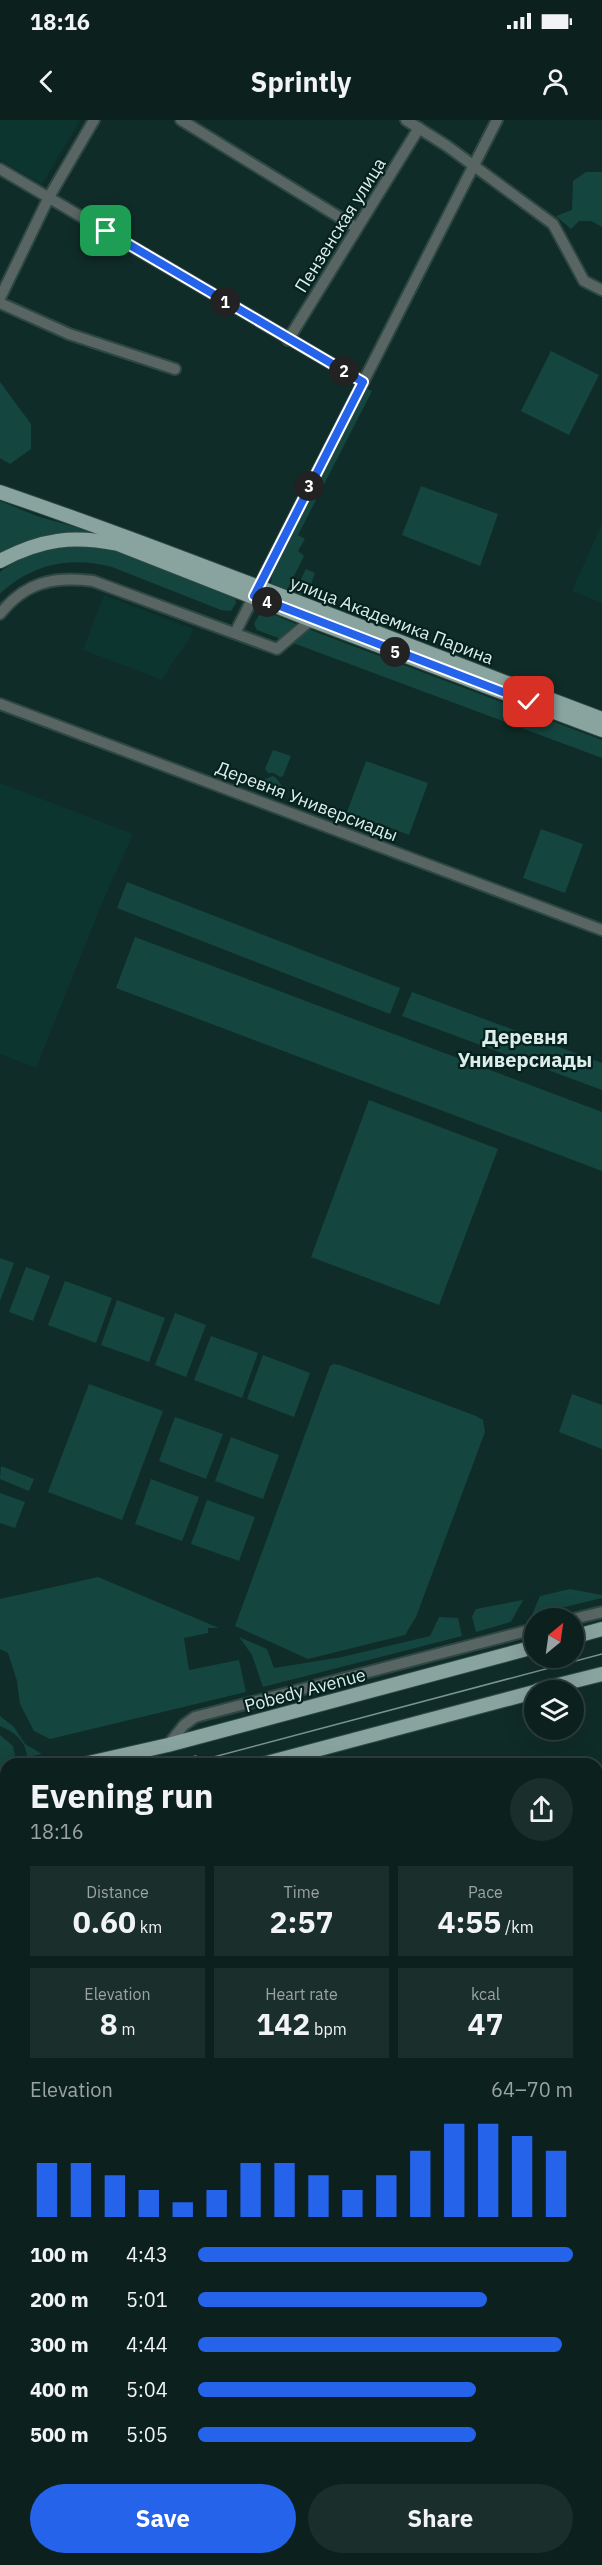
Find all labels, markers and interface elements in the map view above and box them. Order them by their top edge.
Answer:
text: 18:16 [30,7,90,36]
text: Sprintly [251,64,351,99]
icon: back [30,65,63,98]
icon: person [539,65,572,98]
street label: Пензенская улица [289,153,391,297]
pin [80,205,131,256]
icon: arrive [89,214,122,247]
pin: 1 [210,287,240,317]
text: 1 [220,292,230,312]
pin: 2 [329,356,359,386]
text: 2 [339,361,349,381]
pin: 3 [294,471,324,501]
text: 3 [304,476,314,496]
street label: улица Академика Парина [287,571,497,670]
pin: 4 [252,587,282,617]
text: 4 [262,592,272,612]
pin: 5 [380,637,410,667]
text: 5 [390,642,400,662]
pin [503,676,554,727]
icon: check [512,685,545,718]
street label: Деревня Универсиады [213,756,401,846]
district label: Деревня Универсиады [458,1023,592,1073]
north arrow [524,1608,584,1668]
map controls [524,1608,584,1740]
street label: Pobedy Avenue [242,1663,368,1717]
button: layers [524,1680,584,1740]
text: Evening run [30,1774,214,1817]
button: share [510,1778,573,1841]
text: 18:16 [30,1818,84,1845]
text: Distance [86,1882,149,1902]
text: Time [284,1882,319,1902]
text: Pace [468,1882,503,1902]
text: 0.60 [73,1902,136,1941]
text: 2:57 [270,1902,333,1941]
text: 4:55 [437,1902,501,1941]
text: km [136,1917,162,1937]
text: /km [501,1917,534,1937]
text: Elevation [84,1984,151,2004]
text: Heart rate [265,1984,338,2004]
text: kcal [471,1984,500,2004]
text: 8 [100,2004,118,2043]
text: 142 [256,2004,310,2043]
text: 47 [468,2004,504,2043]
text: m [118,2019,135,2039]
text: bpm [310,2019,347,2039]
text: Elevation [30,2076,113,2103]
text: 64–70 m [491,2076,573,2103]
text: 100 m [30,2241,89,2268]
text: 4:43 [126,2241,168,2268]
text: 200 m [30,2286,89,2313]
text: 5:01 [126,2286,168,2313]
text: 300 m [30,2331,89,2358]
text: 4:44 [126,2331,168,2358]
text: 400 m [30,2376,89,2403]
text: 5:04 [126,2376,168,2403]
text: 500 m [30,2421,89,2448]
text: 5:05 [126,2421,168,2448]
button: Save [30,2484,296,2553]
button: Share [308,2484,573,2553]

